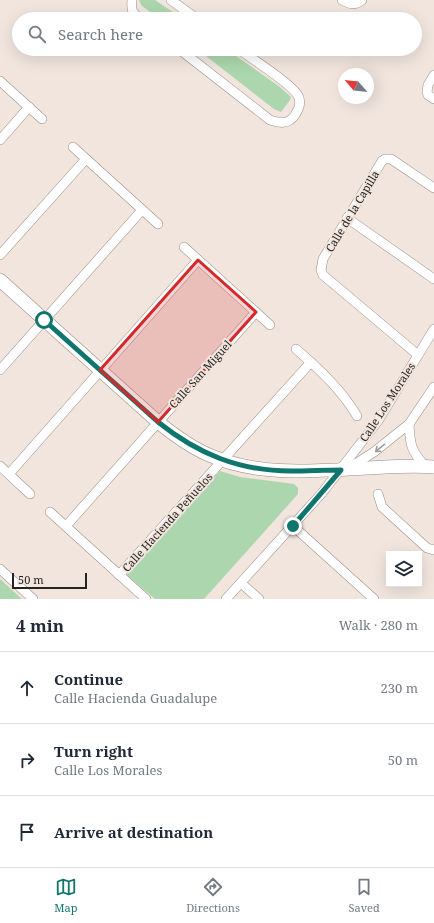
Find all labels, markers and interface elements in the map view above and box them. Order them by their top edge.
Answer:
search box [12,12,422,56]
icon: search [26,23,48,45]
text: Search here [58,24,143,44]
north arrow [338,68,374,104]
street label: Calle de la Capilla [322,167,382,255]
route start [35,311,53,329]
street label: Calle San Miguel [165,336,235,411]
street label: Calle Los Morales [356,359,418,444]
one-way arrow [374,443,385,452]
street label: Calle Hacienda Peñuelos [118,469,216,575]
route end [284,517,302,535]
map controls [386,551,422,587]
button: layers [386,551,422,587]
scale bar [12,571,87,590]
text: 50 m [18,572,44,587]
text: 4 min [16,614,64,637]
text: Walk · 280 m [339,616,418,634]
text: Continue [54,669,123,689]
icon: ahead [16,677,38,699]
text: 230 m [381,679,418,697]
text: Calle Hacienda Guadalupe [54,689,217,707]
text: Turn right [54,741,133,761]
icon: right [16,749,38,771]
text: 50 m [388,751,418,769]
text: Calle Los Morales [54,761,162,779]
icon: arrive [16,821,38,843]
text: Arrive at destination [54,822,213,842]
tab: Map [54,876,78,915]
tab: Directions [186,876,240,915]
tab: Saved [349,876,380,915]

